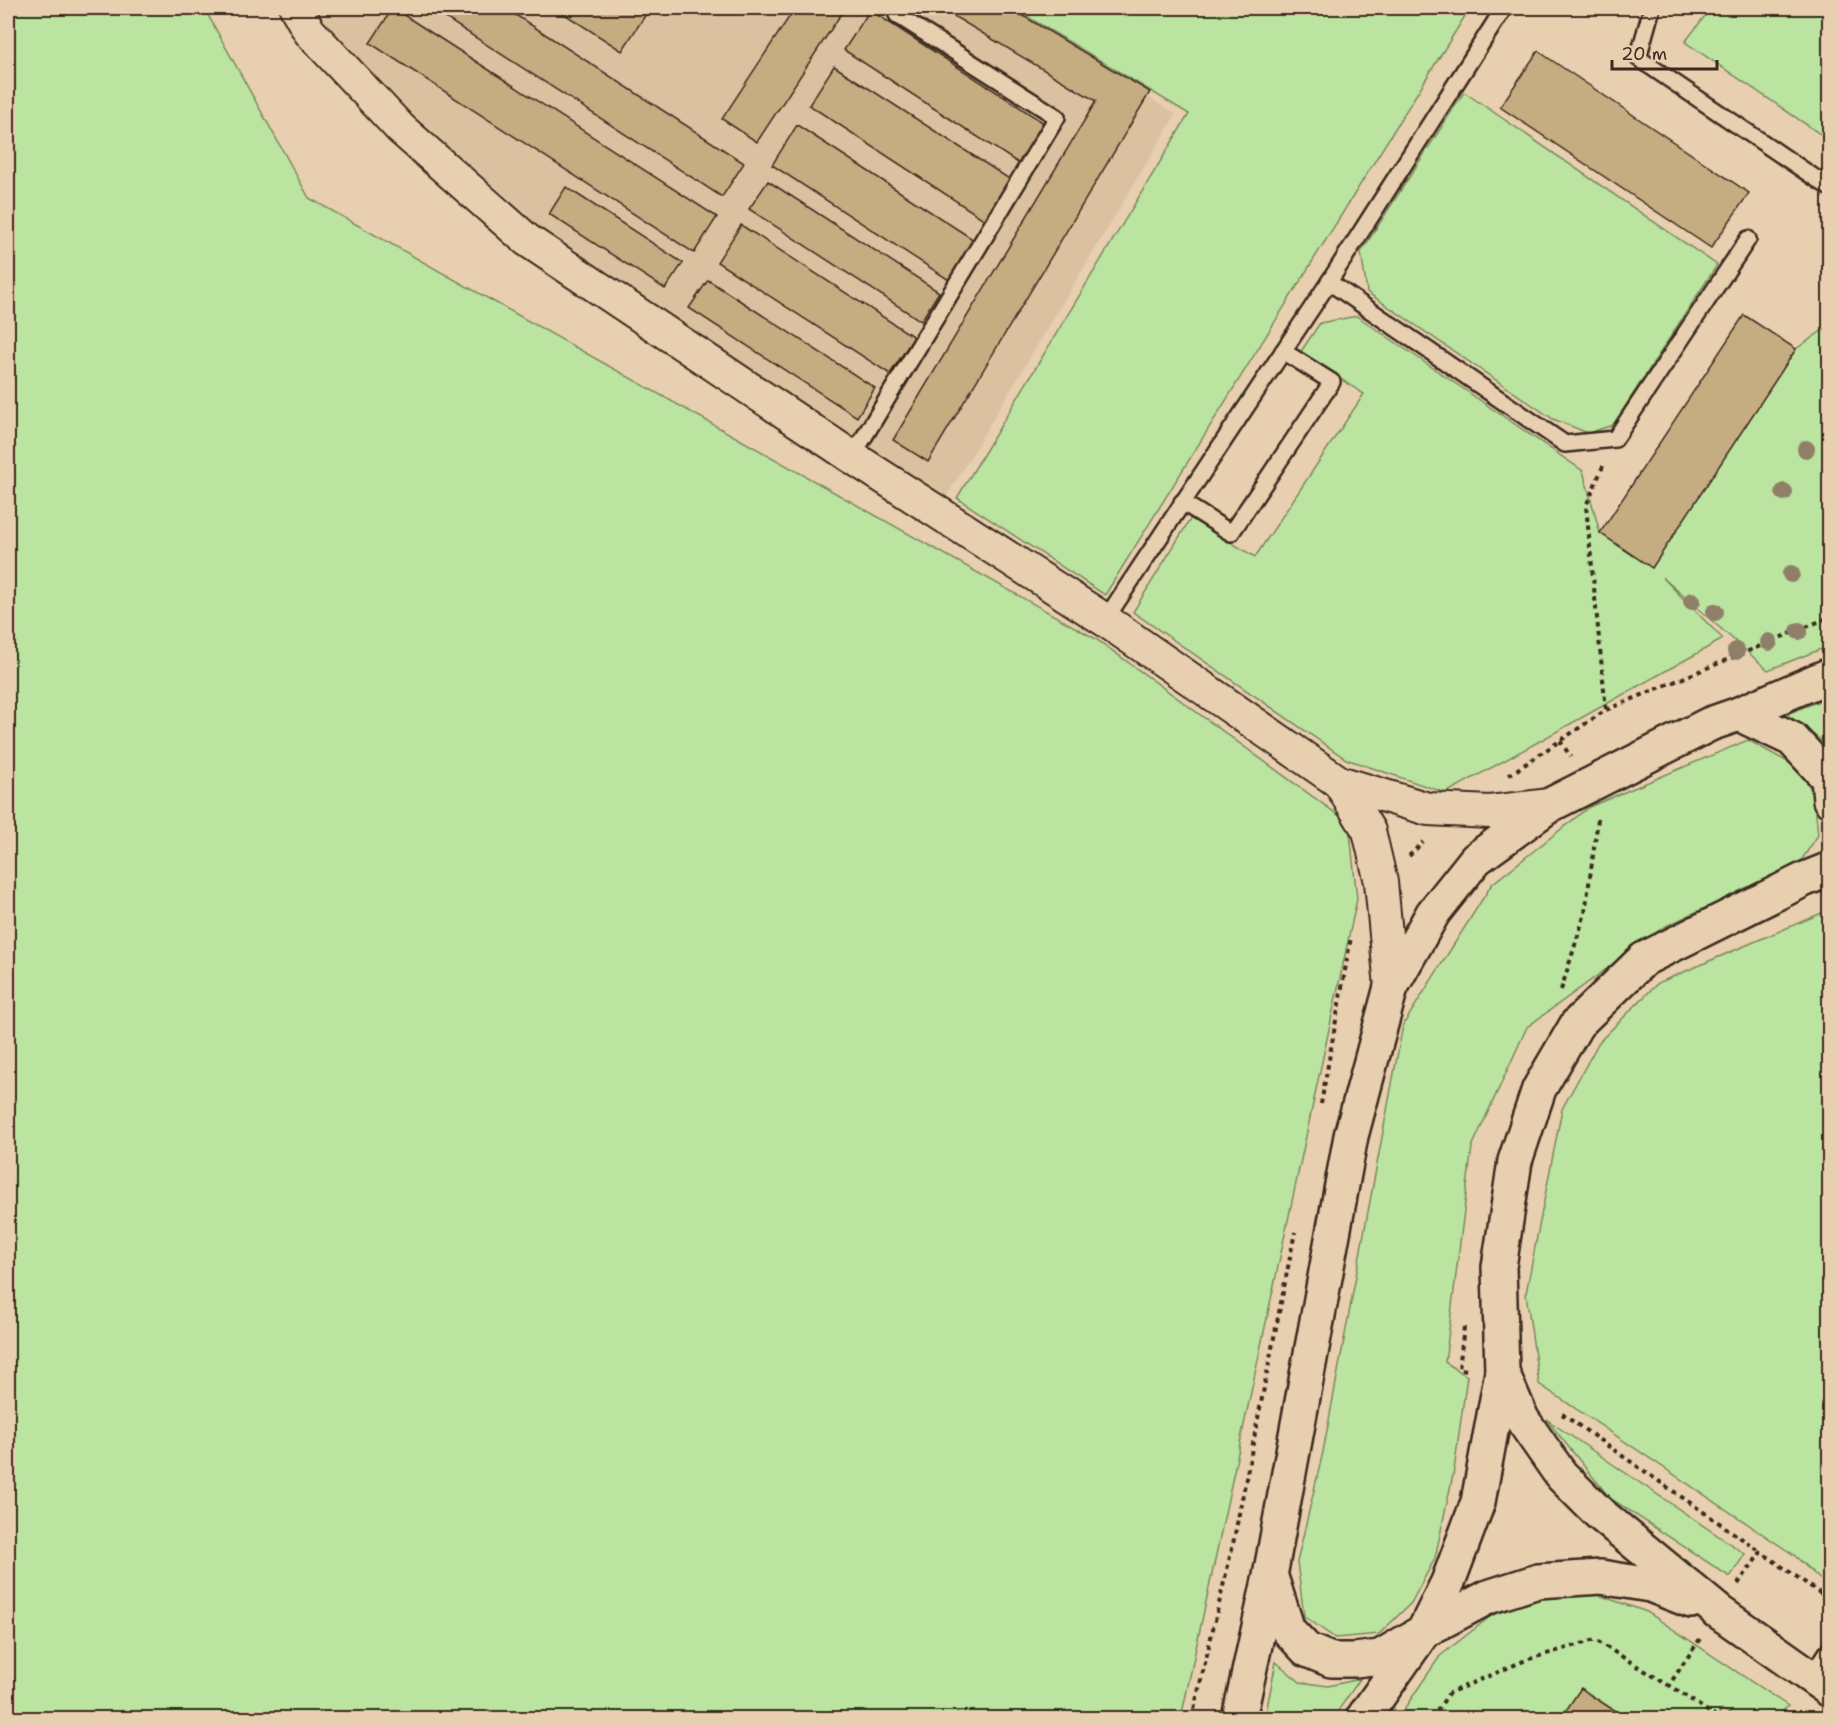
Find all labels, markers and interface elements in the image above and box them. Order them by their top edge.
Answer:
scale bar [1612,33,1717,71]
text: 20 m [1621,42,1667,66]

